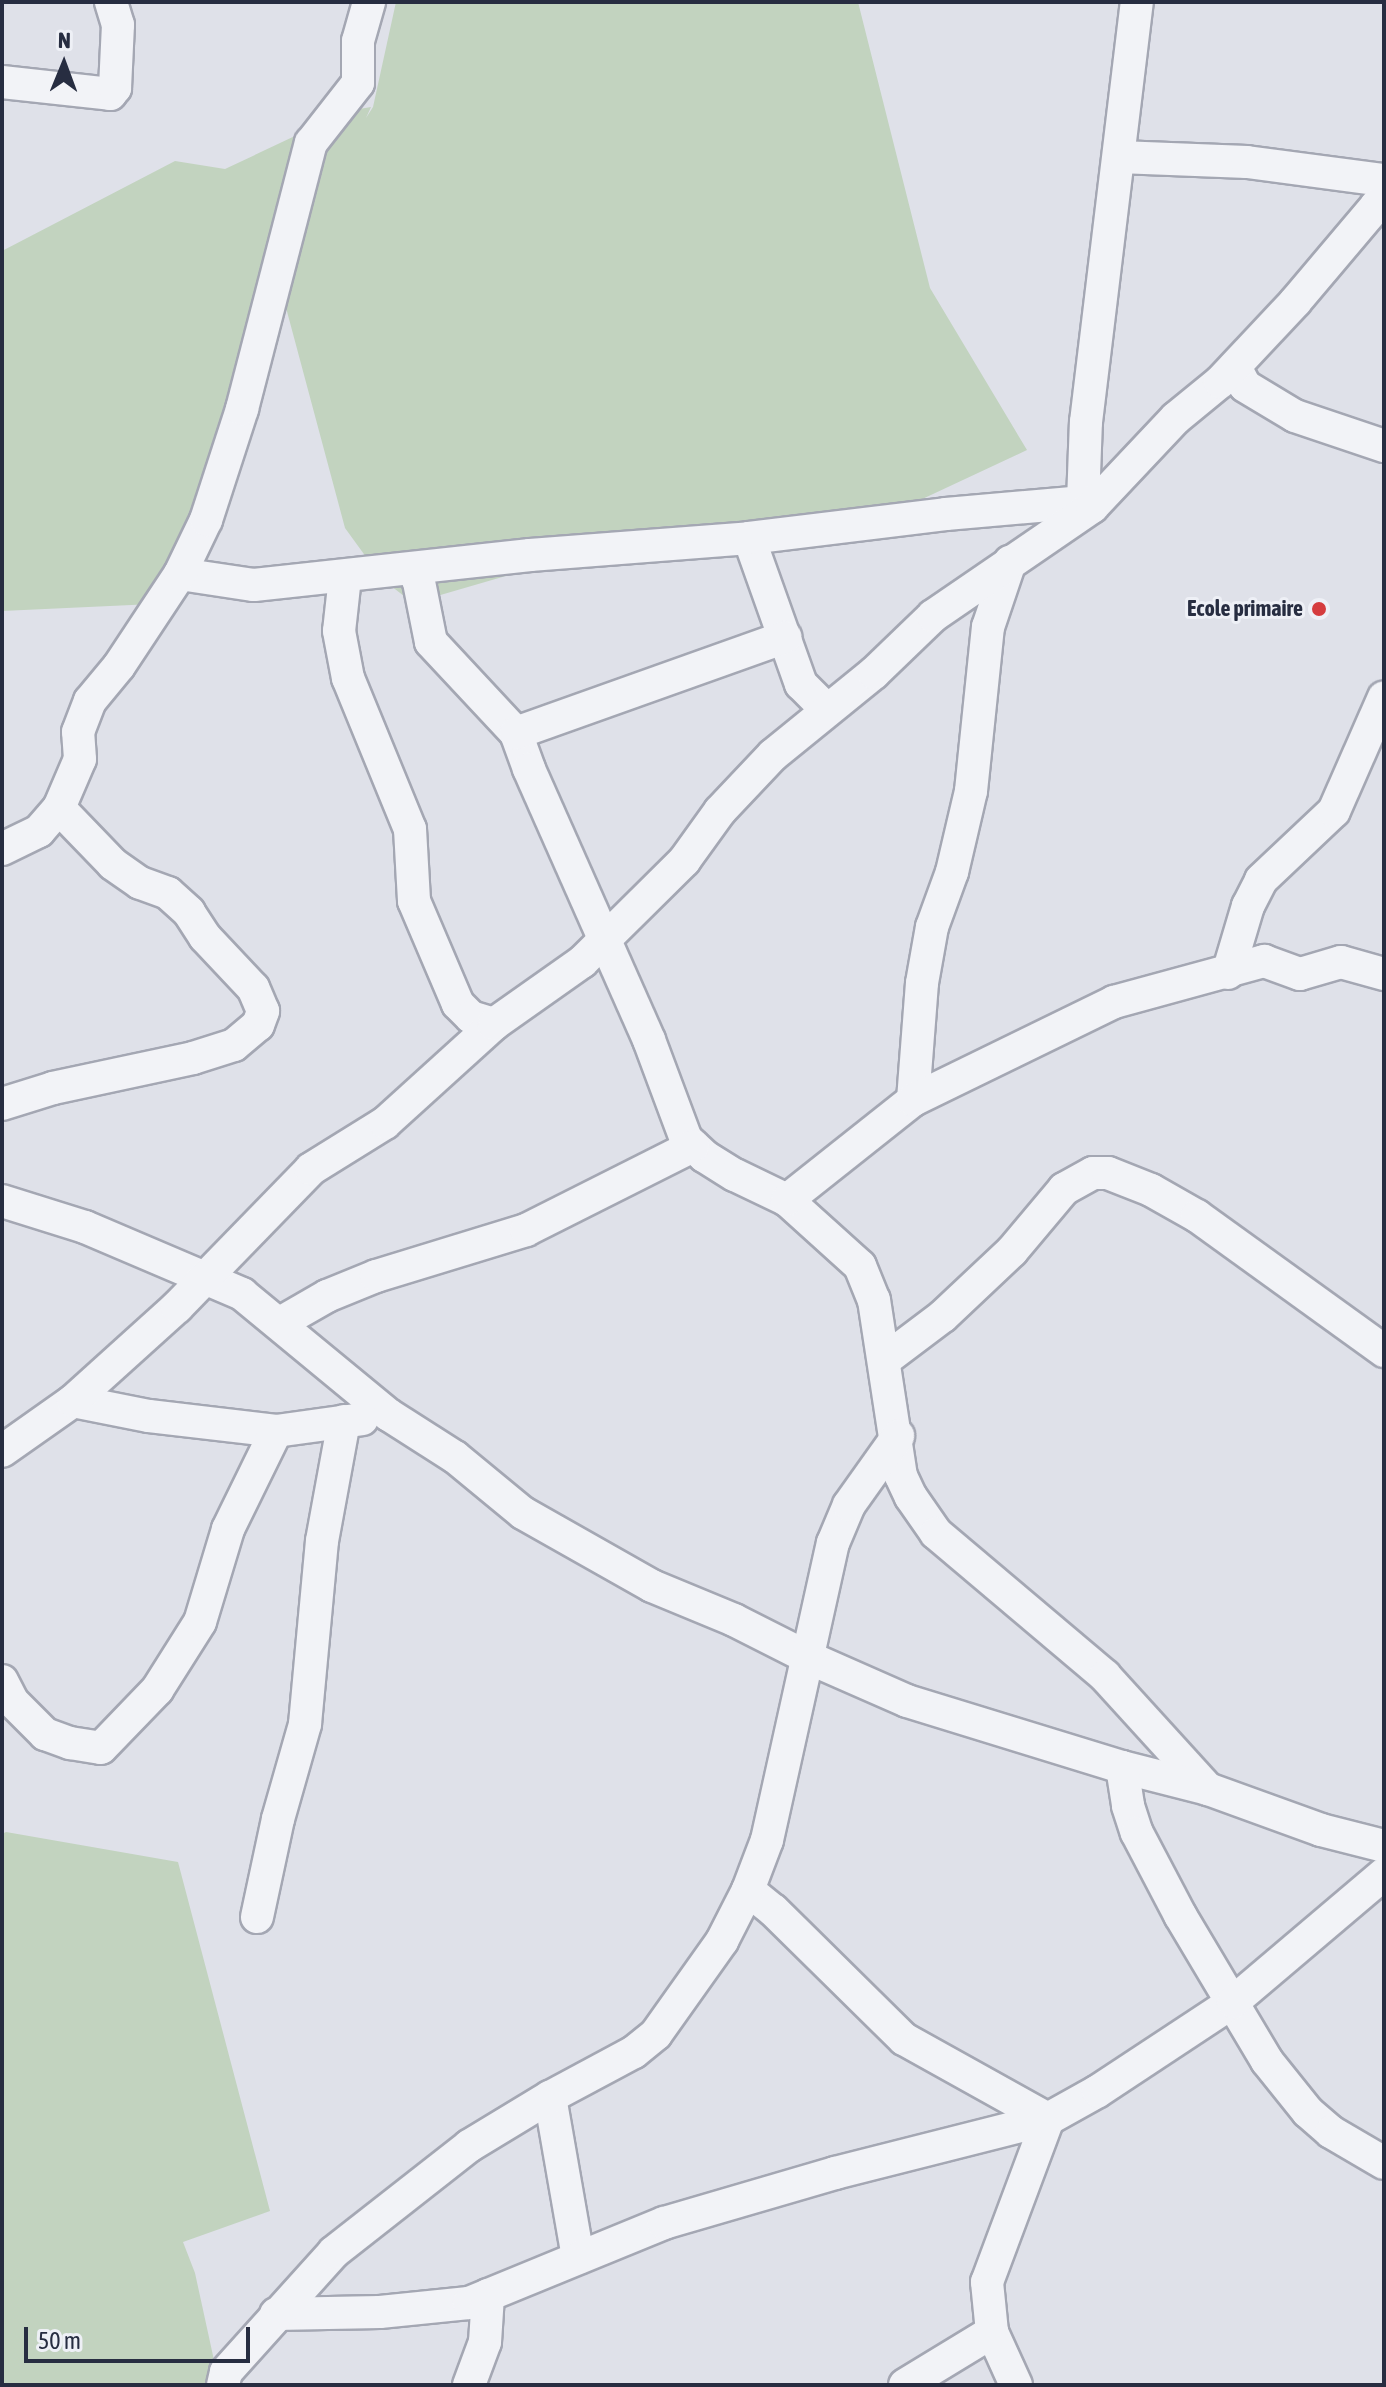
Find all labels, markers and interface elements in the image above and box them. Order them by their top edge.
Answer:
north arrow [24,24,104,104]
text: N [58,27,71,53]
place label: Ecole primaire [1187,596,1303,622]
marker: Ecole primaire [1310,600,1328,618]
scale bar [28,2311,254,2361]
text: 50 m [38,2327,81,2354]

